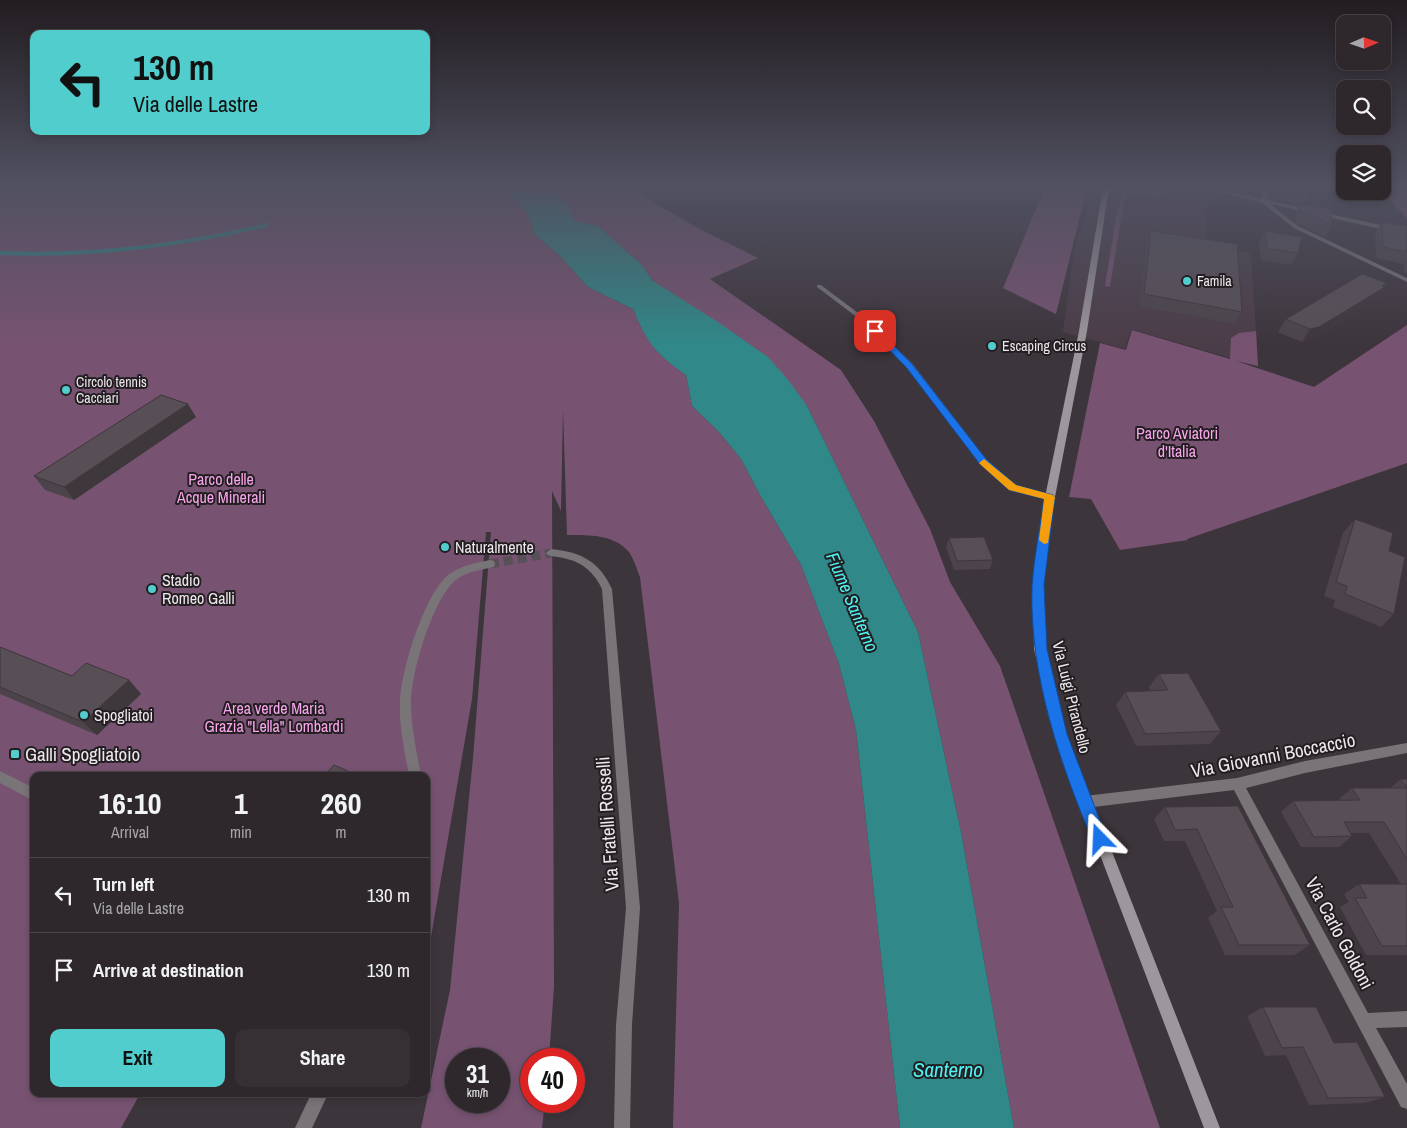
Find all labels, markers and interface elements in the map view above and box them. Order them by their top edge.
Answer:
north arrow [1336,15,1391,70]
map controls [1336,15,1391,200]
text: 130 m [133,44,214,91]
icon: left [50,50,115,115]
button: search [1336,80,1391,135]
text: Via delle Lastre [133,89,258,119]
button: layers [1336,145,1391,200]
place label: Famila [1197,272,1232,290]
marker: Famila [1181,275,1193,287]
pin [854,310,896,352]
icon: arrive [861,317,889,345]
place label: Escaping Circus [1002,337,1086,355]
marker: Escaping Circus [986,340,998,352]
place label: Circolo tennis Cacciari [76,373,147,407]
marker: Circolo tennis Cacciari [60,384,72,396]
park label: Parco Aviatori d'Italia [1136,422,1218,462]
park label: Parco delle Acque Minerali [176,468,265,508]
place label: Naturalmente [455,536,534,558]
marker: Naturalmente [439,541,451,553]
water label: Fiume Santerno [820,548,885,655]
place label: Stadio Romeo Galli [162,569,235,609]
marker: Stadio Romeo Galli [146,583,158,595]
street label: Via Luigi Pirandello [1047,639,1097,755]
park label: Area verde Maria Grazia "Lella" Lombardi [204,697,344,737]
place label: Spogliatoi [94,704,153,726]
marker: Spogliatoi [78,709,90,721]
street label: Via Giovanni Boccaccio [1189,726,1357,784]
place label: Galli Spogliatoio [25,741,140,767]
marker: Galli Spogliatoio [9,748,21,760]
street label: Via Fratelli Rosselli [589,756,625,892]
text: 16:10 [99,783,161,823]
text: 1 [234,783,248,823]
text: 260 [320,783,361,823]
position arrow [1073,812,1125,864]
text: Arrival [111,821,149,843]
text: min [230,821,252,843]
text: m [335,821,346,843]
text: Turn left [93,871,154,897]
street label: Via Carlo Goldoni [1300,872,1380,994]
icon: left [50,881,78,909]
text: 130 m [367,882,410,908]
text: Via delle Lastre [93,897,184,919]
icon: arrive [50,956,78,984]
text: Arrive at destination [93,957,244,983]
text: 130 m [367,957,410,983]
button: Exit [50,1029,225,1087]
button: Share [235,1029,410,1087]
speed limit sign: 40 [520,1048,585,1113]
water label: Santerno [913,1055,983,1084]
text: 31 [466,1057,489,1091]
text: km/h [467,1085,488,1101]

